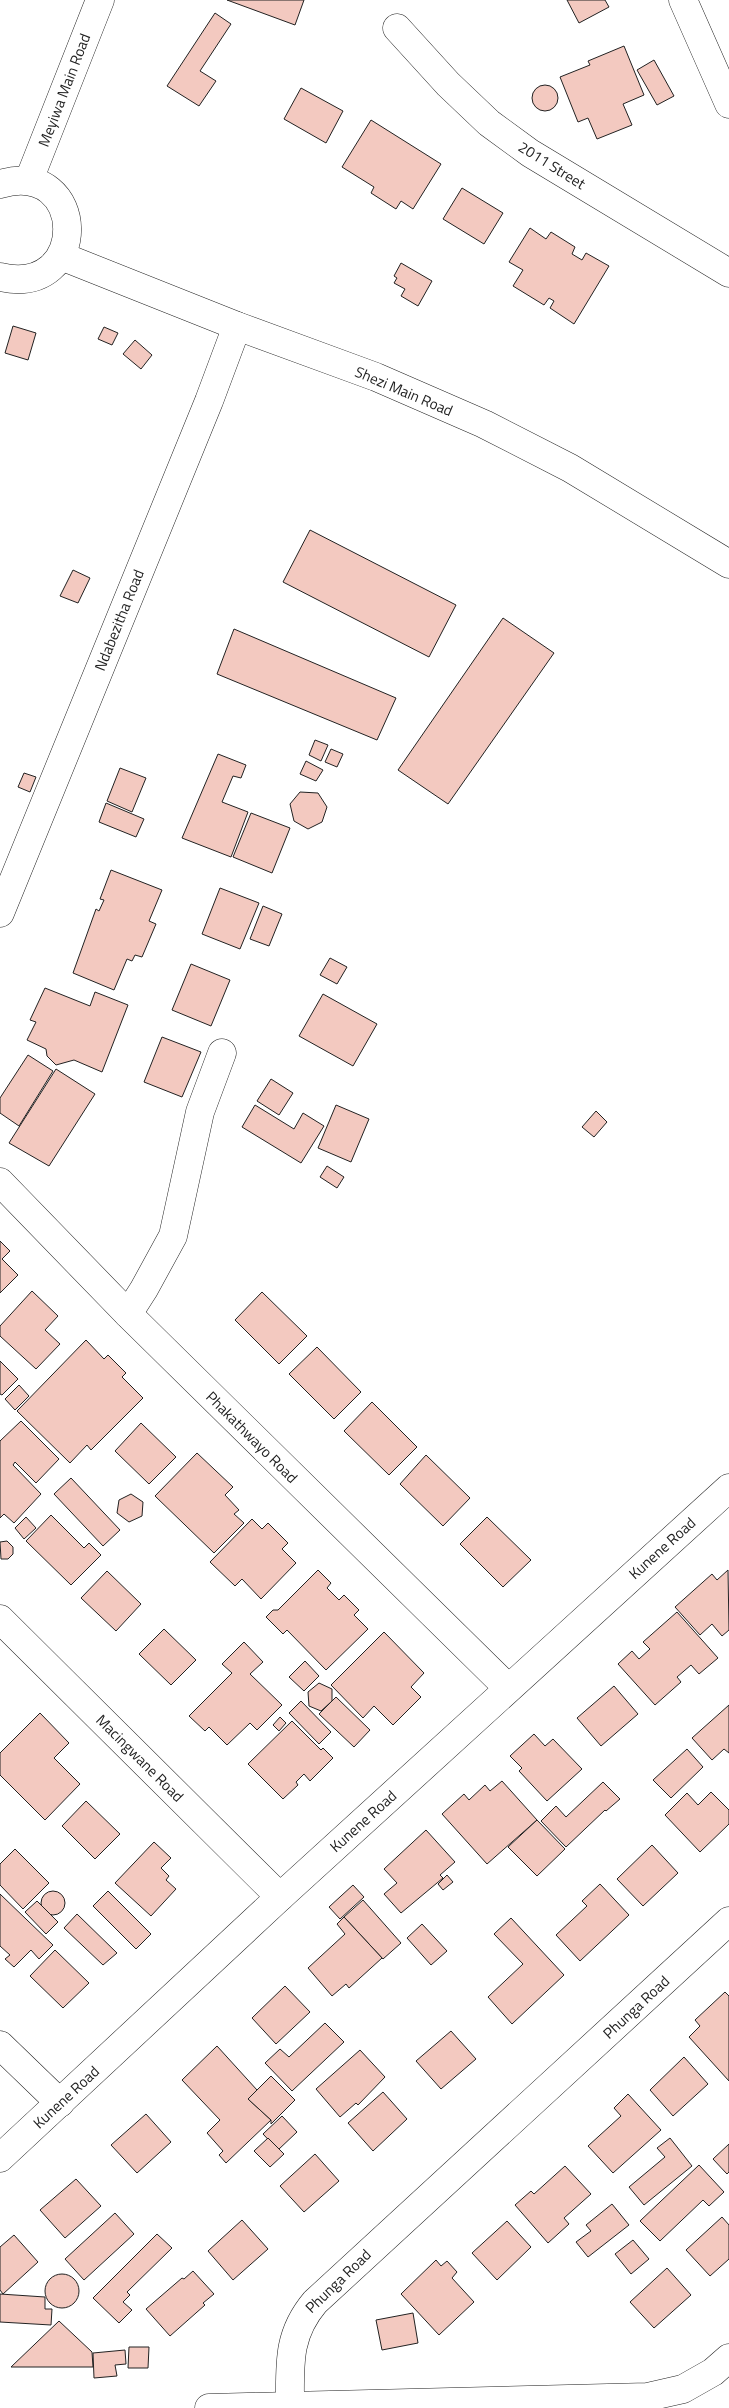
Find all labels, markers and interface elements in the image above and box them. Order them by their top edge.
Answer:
street label: Meyiwa Main Road [32,30,96,150]
street label: 2011 Street [514,135,591,195]
street label: Shezi Main Road [351,360,457,422]
street label: Ndabezitha Road [88,566,150,674]
street label: Phakathwayo Road [201,1386,303,1488]
street label: Kunene Road [623,1512,701,1584]
street label: Macingwane Road [91,1709,189,1807]
street label: Kunene Road [324,1785,402,1857]
street label: Phunga Road [597,1970,675,2044]
street label: Kunene Road [28,2060,104,2134]
street label: Phunga Road [300,2244,376,2318]

